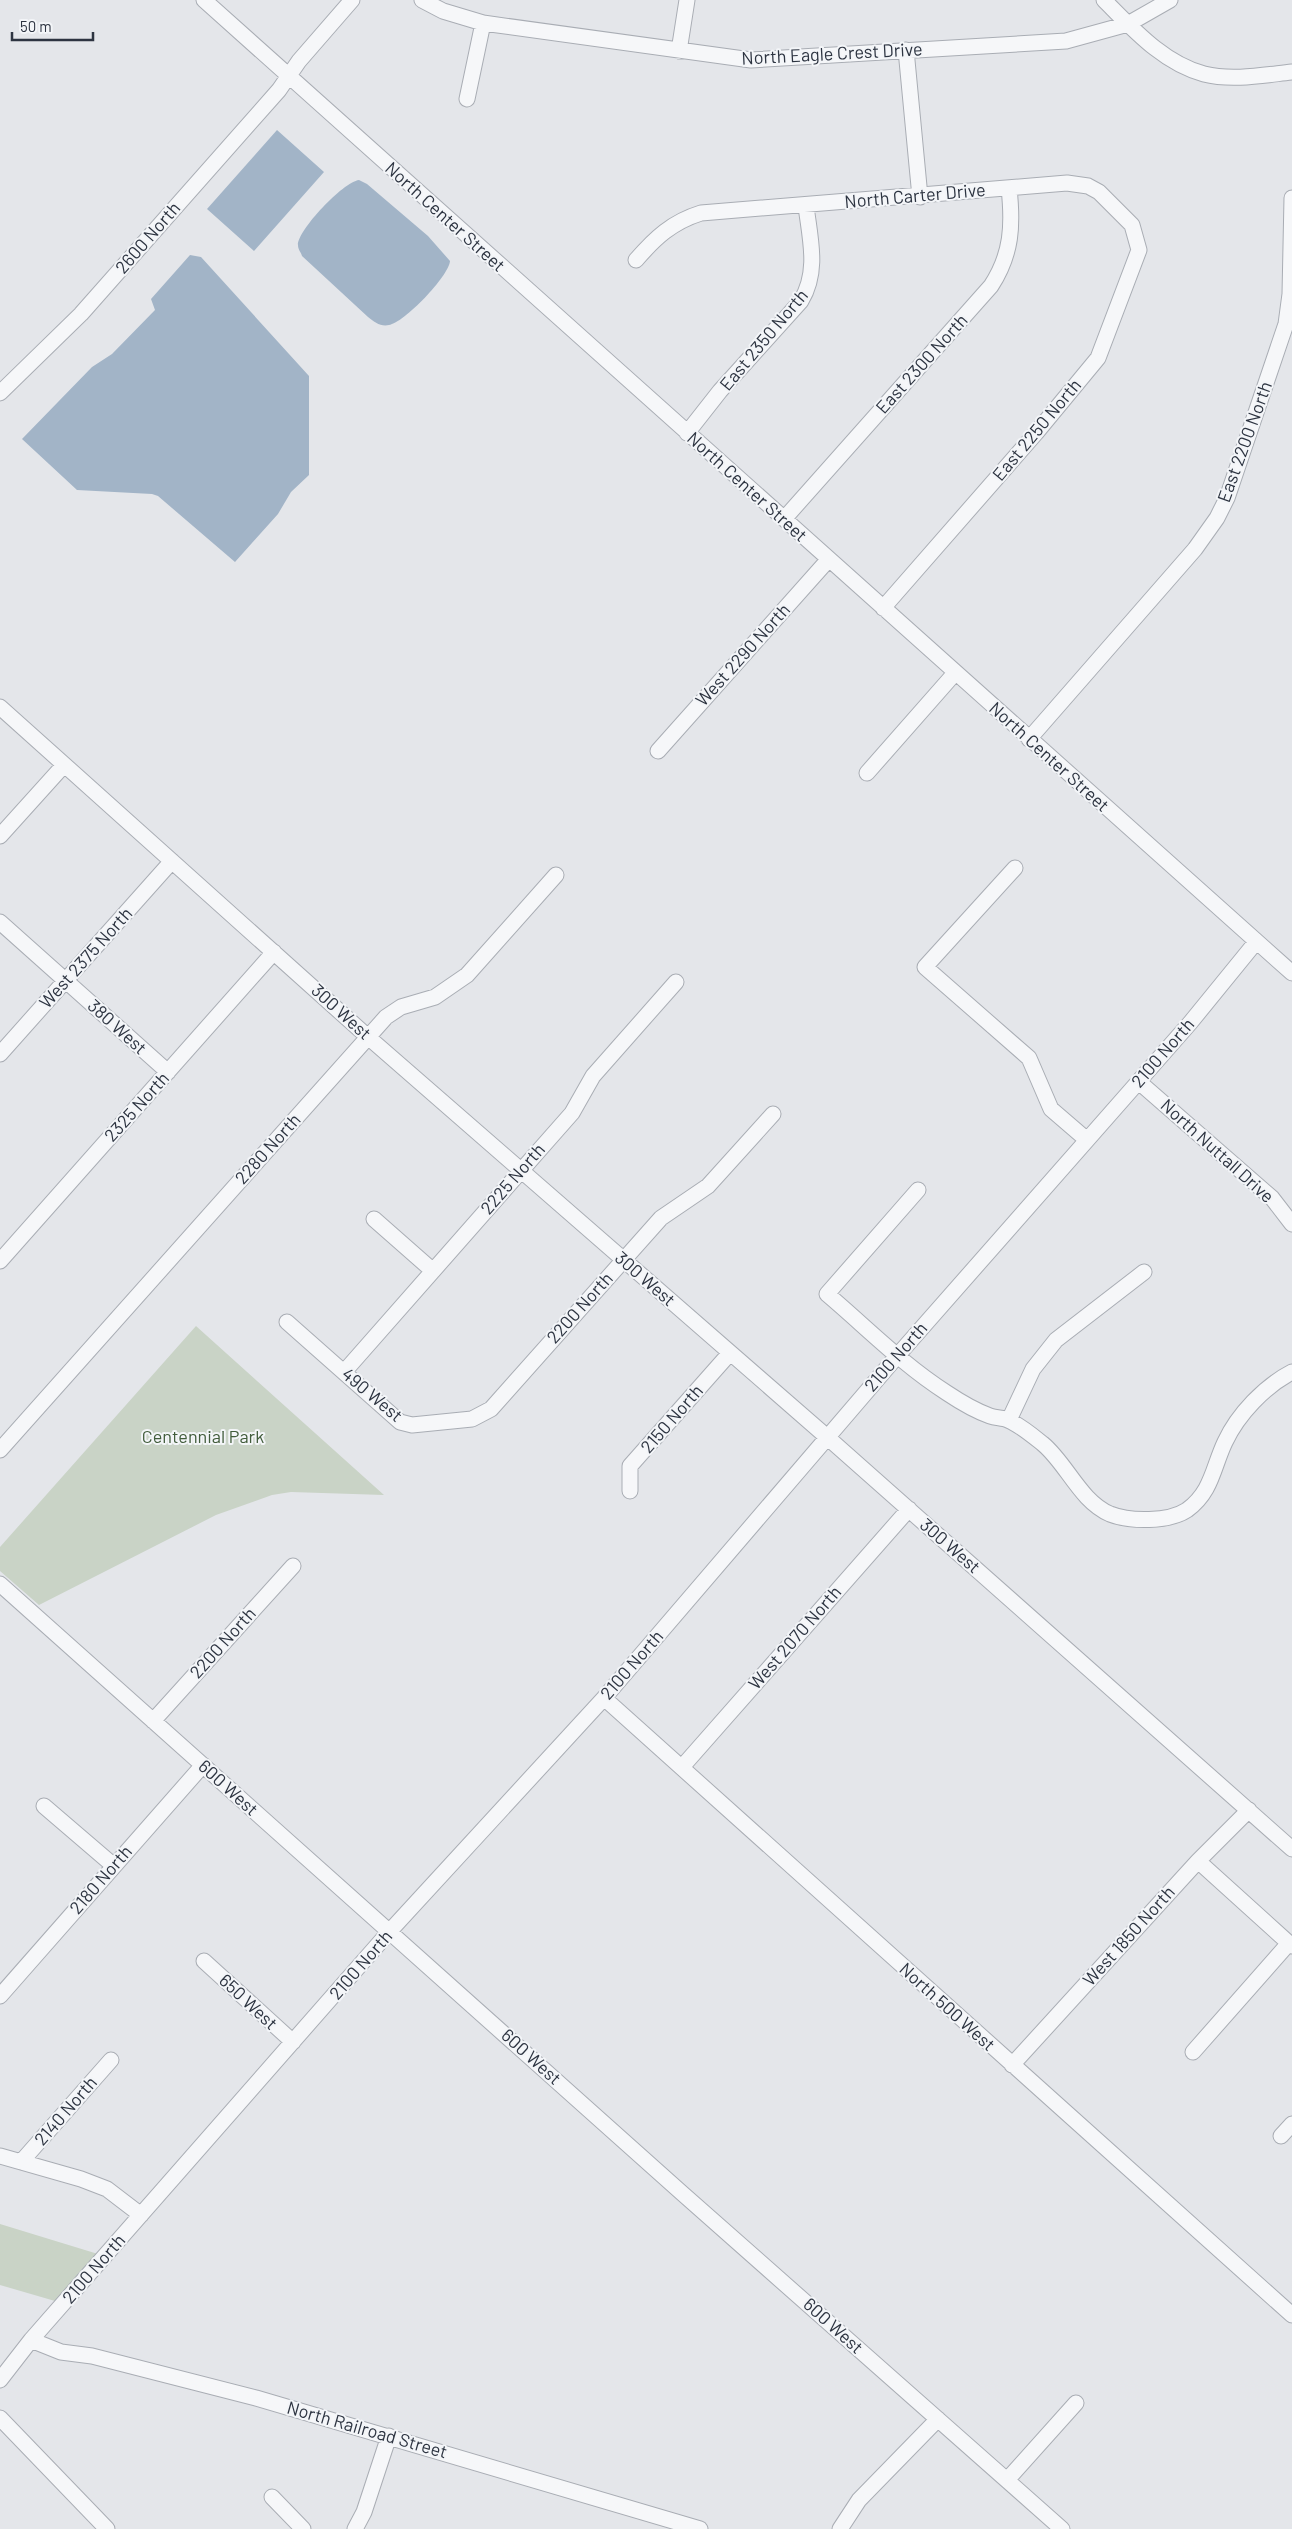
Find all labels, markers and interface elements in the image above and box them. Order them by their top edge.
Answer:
scale bar [12,10,94,42]
text: 50 m [20,17,52,35]
street label: North Eagle Crest Drive [741,37,923,69]
street label: North Center Street [381,157,510,276]
street label: North Carter Drive [843,178,986,212]
street label: 2600 North [110,197,184,278]
street label: East 2350 North [714,284,812,395]
street label: East 2300 North [871,309,972,418]
street label: East 2250 North [987,374,1085,485]
street label: East 2200 North [1212,378,1276,505]
street label: North Center Street [683,427,812,546]
street label: West 2290 North [690,598,794,710]
street label: North Center Street [985,697,1114,816]
street label: West 2375 North [34,902,136,1012]
street label: 300 West [307,979,376,1044]
street label: 380 West [84,994,152,1059]
street label: 2100 North [1126,1013,1198,1092]
street label: 2325 North [99,1067,173,1146]
street label: North Nuttall Drive [1157,1094,1279,1207]
street label: 2280 North [230,1108,305,1188]
street label: 2225 North [475,1138,549,1218]
street label: 300 West [611,1246,680,1310]
street label: 2200 North [542,1267,617,1347]
street label: 2100 North [859,1317,931,1396]
street label: 490 West [338,1362,408,1426]
street label: 2150 North [635,1380,707,1457]
park label: Centennial Park [142,1425,264,1447]
street label: 300 West [916,1513,985,1577]
street label: West 2070 North [743,1581,845,1694]
street label: 2200 North [185,1602,260,1682]
street label: 2100 North [595,1625,667,1704]
street label: 600 West [194,1755,263,1820]
street label: 2180 North [64,1840,136,1918]
street label: West 1850 North [1078,1881,1179,1990]
street label: 2100 North [324,1925,396,2004]
street label: North 500 West [895,1957,1000,2055]
street label: 650 West [215,1969,282,2034]
street label: 600 West [497,2024,566,2089]
street label: 2140 North [29,2071,101,2149]
street label: 2100 North [57,2229,129,2308]
street label: 600 West [799,2293,868,2358]
street label: North Railroad Street [285,2396,450,2462]

